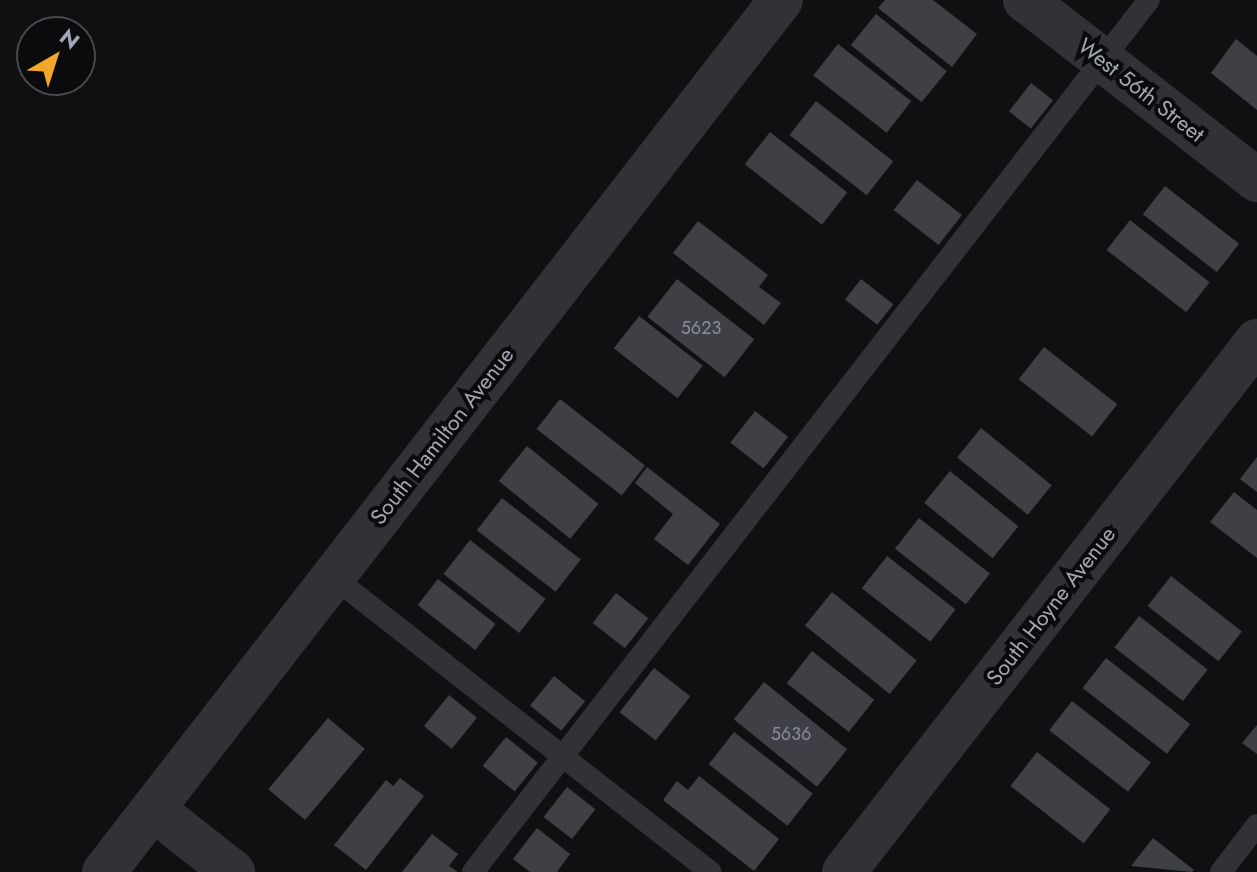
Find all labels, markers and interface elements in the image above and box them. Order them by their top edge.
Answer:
north arrow [16,16,96,96]
text: N [53,21,87,57]
street label: West 56th Street [1073,32,1209,148]
house number: 5623 [681,317,721,339]
street label: South Hamilton Avenue [365,342,519,530]
street label: South Hoyne Avenue [981,521,1121,691]
house number: 5636 [771,723,811,745]

